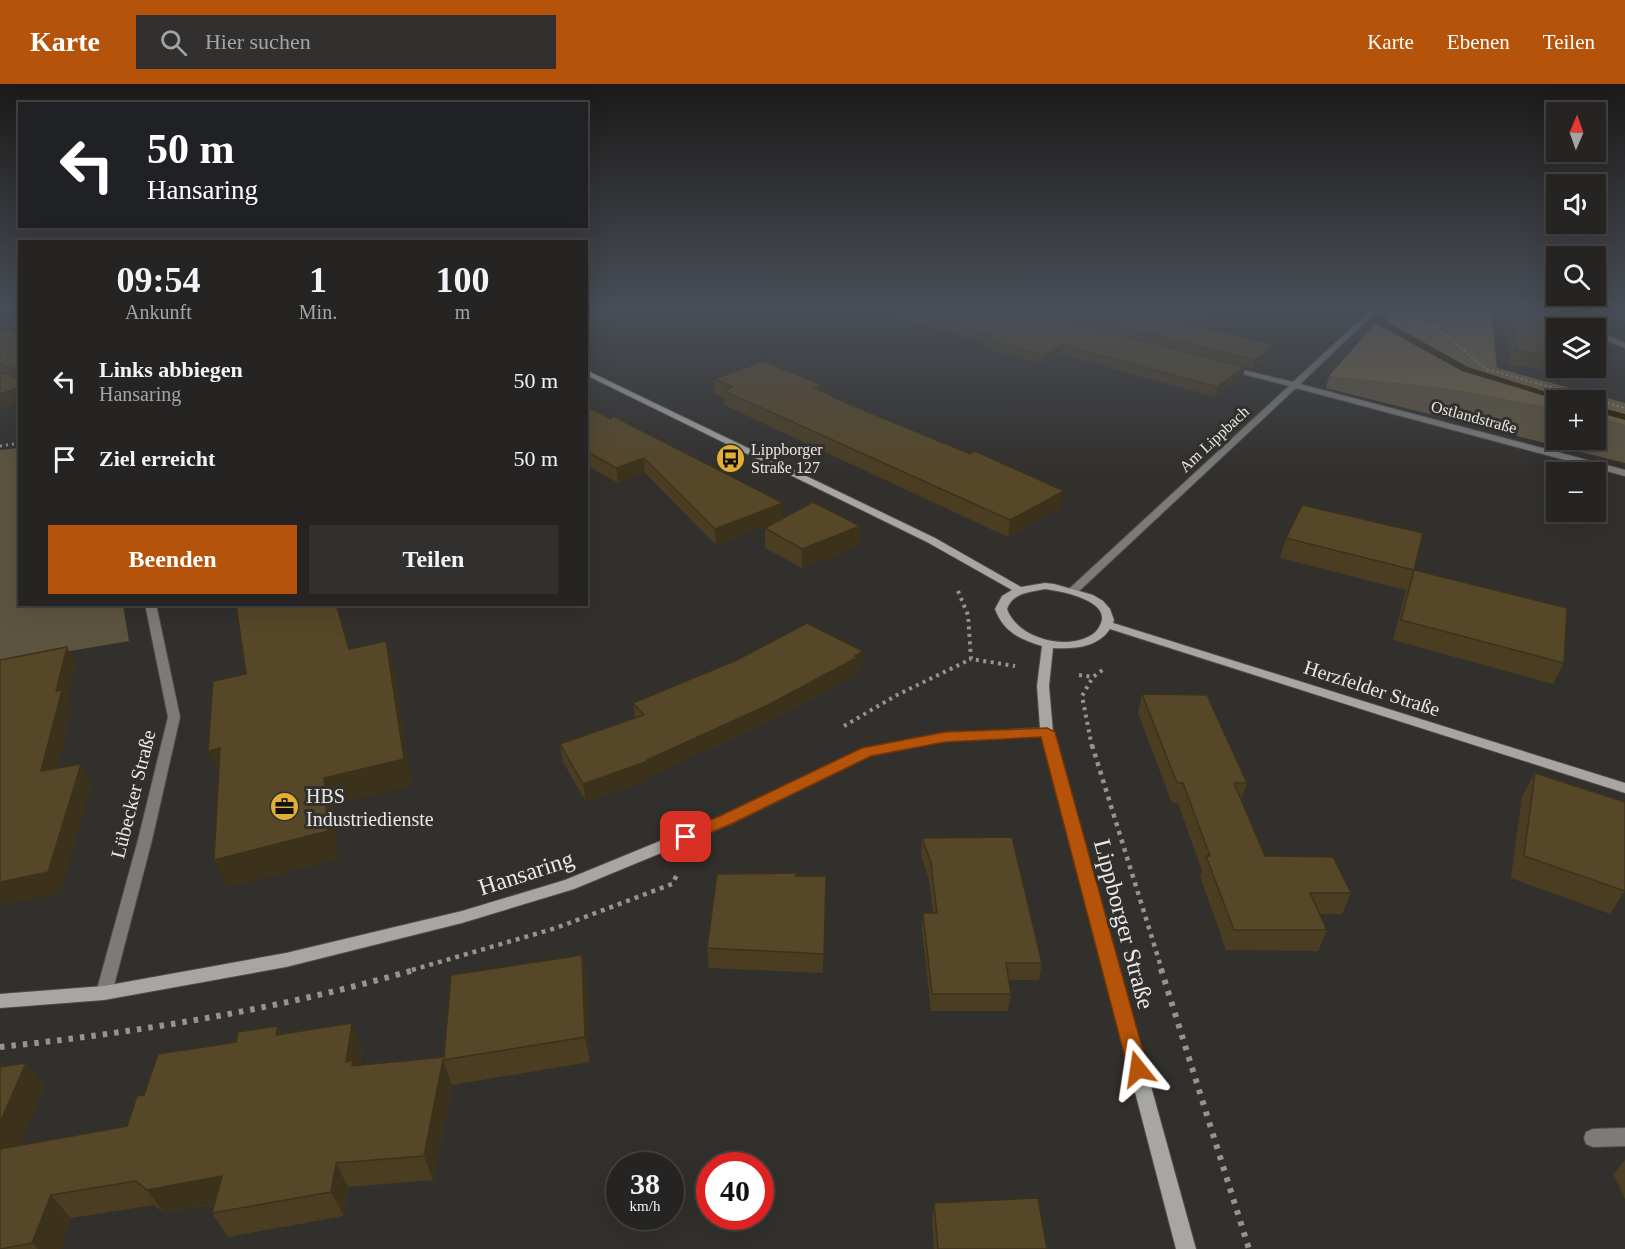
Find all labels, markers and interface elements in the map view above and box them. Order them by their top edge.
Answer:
search box [136,15,556,69]
text: Karte [30,26,100,57]
icon: search [157,26,190,59]
text: Hier suchen [205,29,311,54]
text: Karte [1367,30,1414,54]
text: Ebenen [1447,30,1510,54]
text: Teilen [1543,30,1595,54]
north arrow [1546,102,1606,162]
map controls [1546,102,1606,522]
icon: left [48,126,126,204]
text: 50 m [147,126,235,172]
button: sound [1546,174,1606,234]
text: Hansaring [147,175,258,205]
button: search [1546,246,1606,306]
text: 09:54 [116,260,200,300]
text: 1 [309,260,327,300]
text: 100 [436,260,490,300]
text: Ankunft [125,301,192,323]
text: Min. [299,301,337,323]
text: m [455,301,470,323]
button: layers [1546,318,1606,378]
text: Links abbiegen [99,357,243,382]
icon: left [48,365,81,398]
text: 50 m [513,368,558,393]
text: Hansaring [99,383,181,405]
button: + [1546,390,1606,450]
street label: Ostlandstraße [1429,397,1519,437]
street label: Am Lippbach [1176,403,1253,476]
place label: Lippborger Straße 127 [751,441,823,476]
bus stop icon: Lippborger Straße 127 [714,442,746,474]
icon: arrive [48,443,81,476]
text: Ziel erreicht [99,446,215,471]
text: 50 m [513,446,558,471]
button: − [1546,462,1606,522]
button: Beenden [48,525,297,594]
button: Teilen [309,525,558,594]
street label: Herzfelder Straße [1301,656,1443,720]
street label: Lübecker Straße [106,727,160,861]
place label: HBS Industriedienste [306,785,434,830]
office icon: HBS Industriedienste [269,791,301,823]
pin [660,811,711,862]
icon: arrive [669,820,702,853]
street label: Lippborger Straße [1089,836,1159,1012]
street label: Hansaring [475,845,577,901]
position arrow [1106,1037,1170,1101]
speed limit sign: 40 [696,1152,774,1230]
text: 38 [630,1167,660,1200]
text: km/h [630,1198,660,1214]

